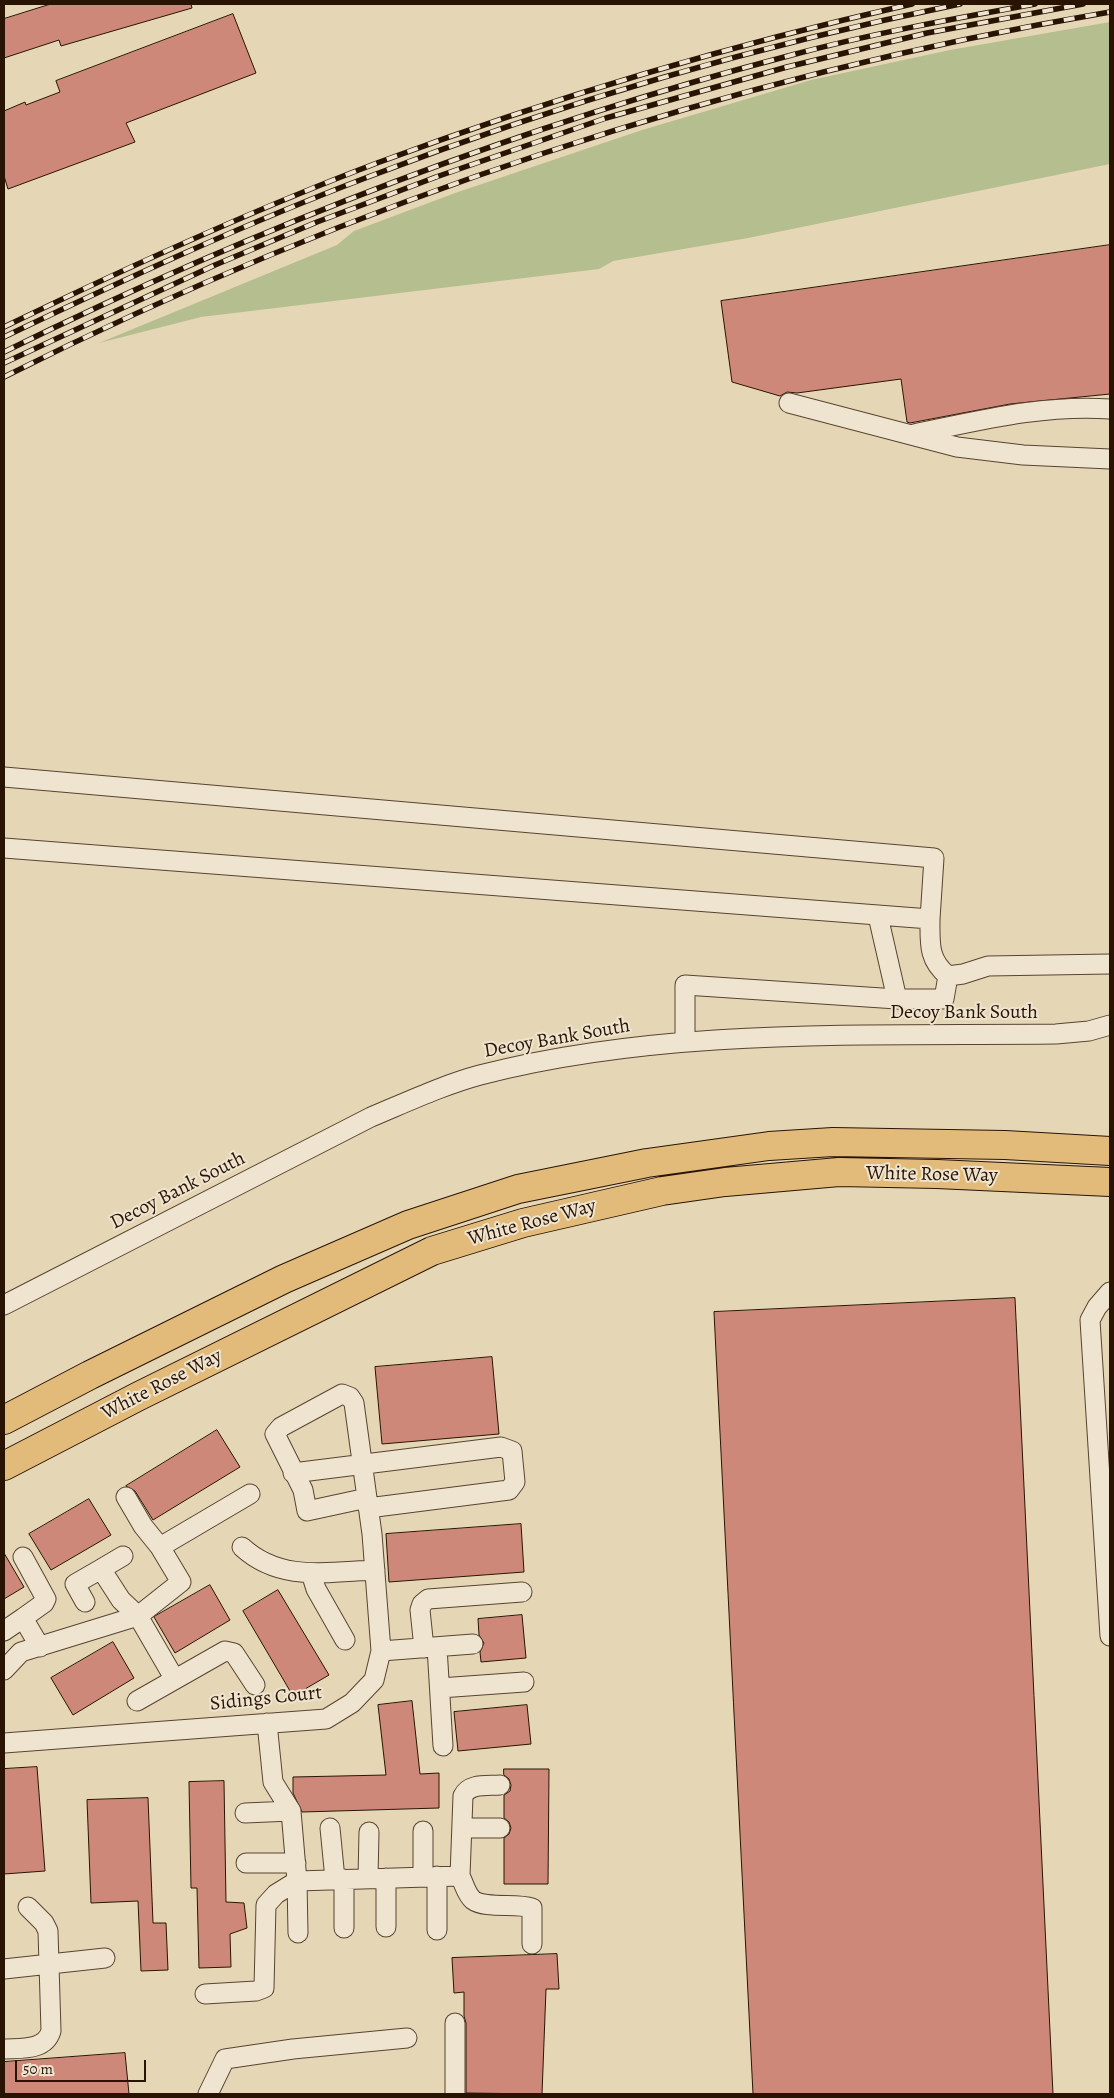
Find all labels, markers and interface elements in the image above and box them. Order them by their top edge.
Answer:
street label: Decoy Bank South [890,1001,1038,1025]
street label: Decoy Bank South [482,1014,632,1064]
street label: Decoy Bank South [107,1147,249,1235]
street label: White Rose Way [866,1162,998,1188]
street label: White Rose Way [465,1194,599,1252]
street label: White Rose Way [98,1344,226,1426]
street label: Sidings Court [209,1681,323,1717]
scale bar [18,2050,149,2082]
text: 50 m [23,2059,53,2079]

